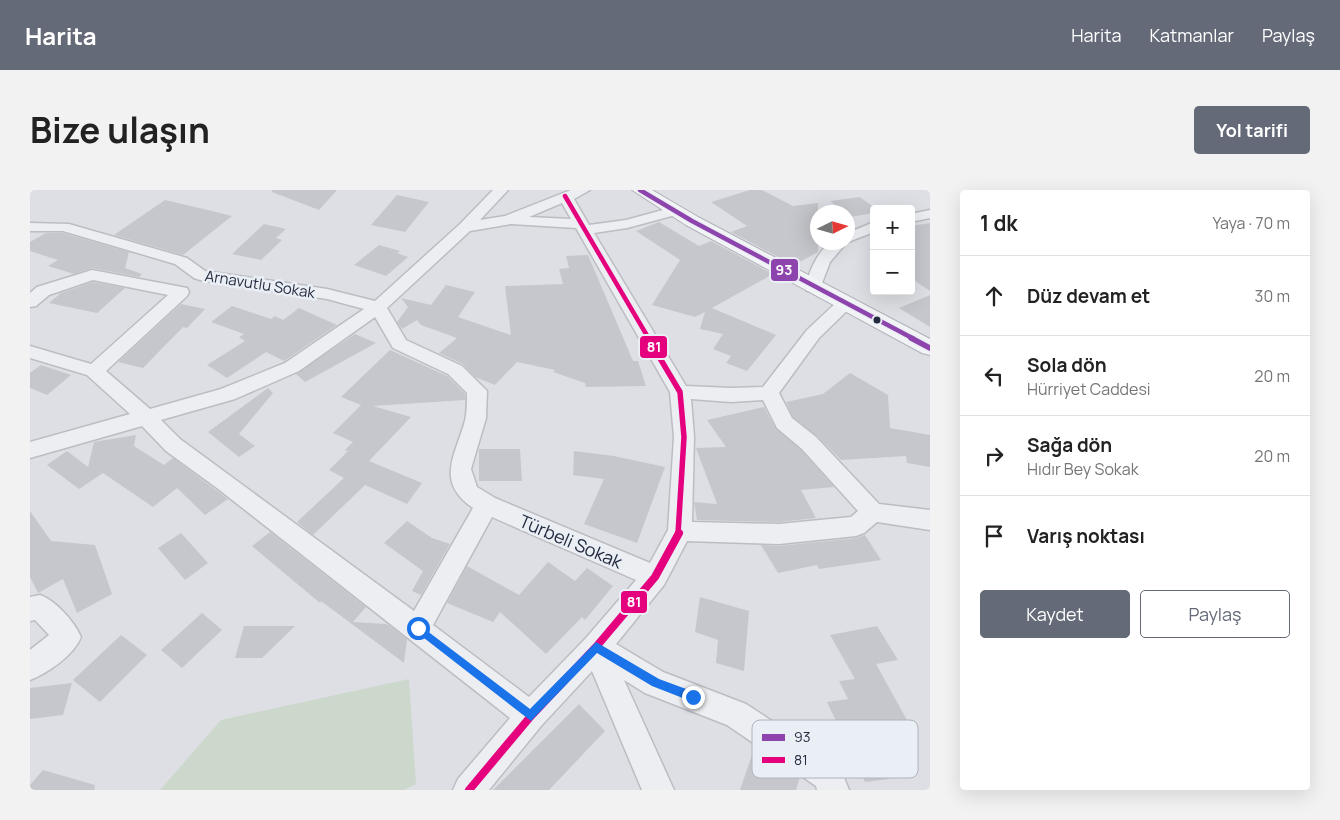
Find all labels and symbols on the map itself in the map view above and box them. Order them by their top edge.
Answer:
north arrow [810,205,855,250]
line badge: 93 [770,258,799,282]
text: 93 [776,260,792,279]
street label: Arnavutlu Sokak [203,265,317,303]
unlabelled marker [872,315,882,325]
line badge: 81 [639,335,668,359]
text: 81 [647,337,661,356]
street label: Türbeli Sokak [516,509,627,574]
line badge: 81 [620,590,648,614]
text: 81 [627,592,641,611]
route start [407,617,430,640]
route end [682,686,705,709]
legend [752,720,918,778]
text: 93 [794,727,810,746]
text: 81 [794,750,808,769]

